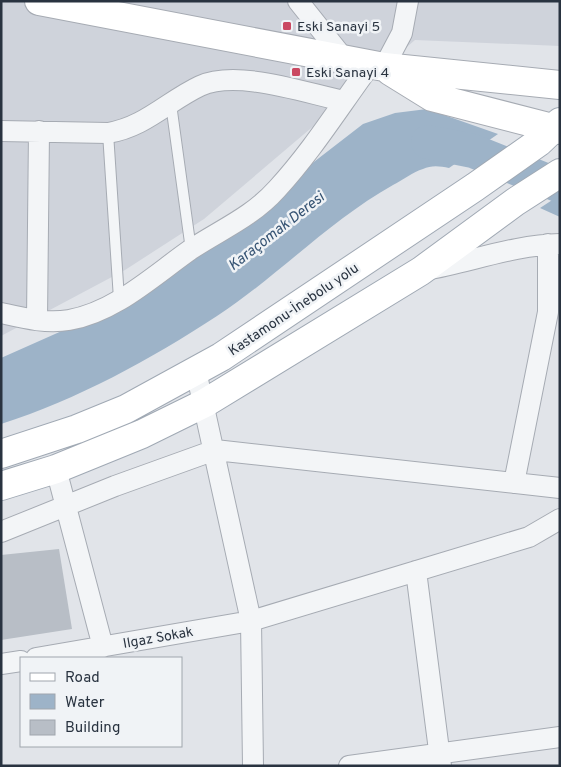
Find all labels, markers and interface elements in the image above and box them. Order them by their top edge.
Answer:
place label: Eski Sanayi 5 [297,19,380,36]
marker: Eski Sanayi 5 [281,20,293,32]
place label: Eski Sanayi 4 [306,65,389,82]
marker: Eski Sanayi 4 [290,66,302,78]
water label: Karaçomak Deresi [225,188,330,276]
street label: Kastamonu-İnebolu yolu [225,259,362,360]
street label: Ilgaz Sokak [122,624,195,653]
legend [20,657,182,747]
text: Road [65,669,100,688]
text: Water [65,694,105,713]
text: Building [65,719,120,738]

